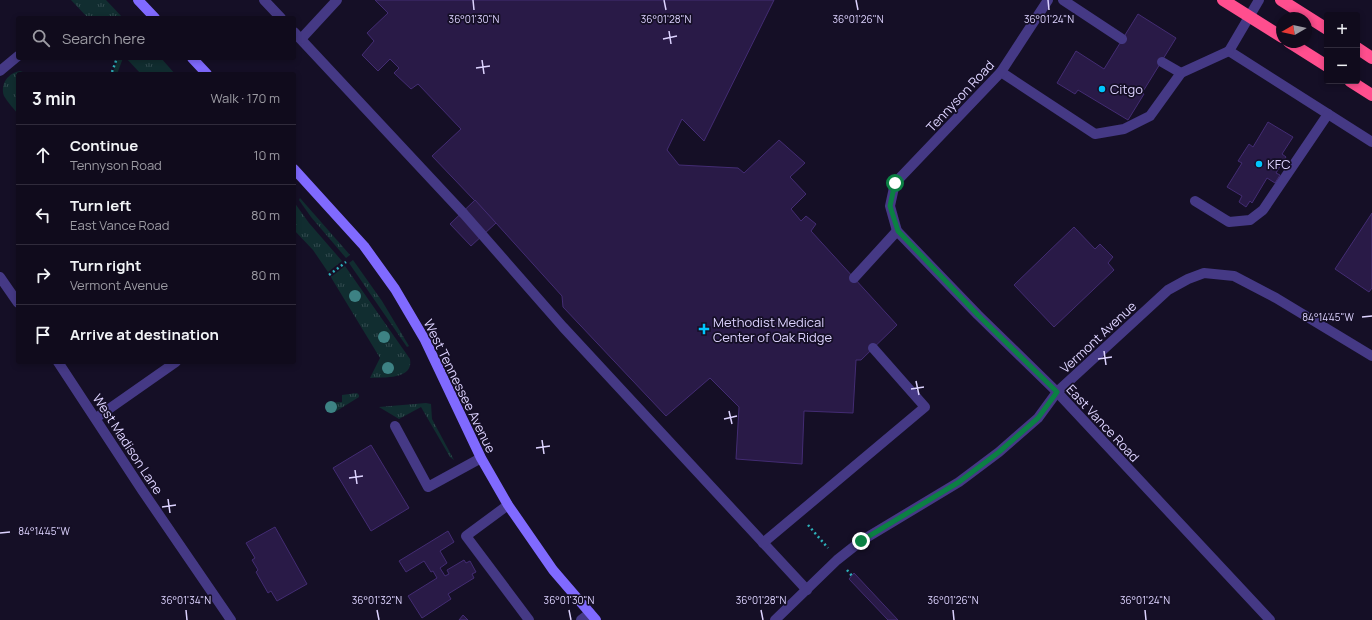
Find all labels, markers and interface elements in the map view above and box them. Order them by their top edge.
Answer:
text: 36°01'30"N [449,12,500,26]
text: 36°01'28"N [641,12,691,26]
text: 36°01'26"N [832,12,884,26]
text: 36°01'24"N [1024,12,1074,26]
north arrow [1276,12,1312,48]
map controls [1324,12,1360,84]
button: + [1324,12,1360,48]
search box [16,16,296,60]
icon: search [30,27,52,49]
text: Search here [62,28,145,49]
button: − [1324,48,1360,84]
street label: Tennyson Road [922,56,998,136]
place label: Citgo [1110,80,1143,98]
marker: Citgo [1097,84,1107,94]
text: 3 min [32,87,76,110]
text: Walk · 170 m [210,89,280,107]
text: Continue [70,135,138,156]
icon: ahead [32,144,54,166]
text: 10 m [253,146,280,164]
place label: KFC [1267,155,1291,173]
text: Tennyson Road [70,156,162,174]
marker: KFC [1254,159,1264,169]
route start [886,174,904,192]
text: Turn left [70,195,132,216]
icon: left [32,204,54,226]
text: 80 m [251,206,280,224]
text: East Vance Road [70,216,169,234]
text: Turn right [70,255,141,276]
icon: right [32,264,54,286]
text: 80 m [251,266,280,284]
text: Vermont Avenue [70,276,168,294]
street label: Vermont Avenue [1056,297,1140,377]
text: 84°14'45"W [1302,310,1354,324]
place label: Methodist Medical Center of Oak Ridge [713,313,832,346]
street label: West Tennessee Avenue [420,316,500,456]
marker: Methodist Medical Center of Oak Ridge [698,323,710,335]
icon: arrive [32,324,54,346]
text: Arrive at destination [70,324,219,345]
street label: East Vance Road [1063,381,1143,465]
street label: West Madison Lane [89,390,167,498]
text: 84°14'45"W [18,524,70,538]
route end [852,532,870,550]
text: 36°01'34"N [161,593,211,607]
text: 36°01'32"N [352,593,402,607]
text: 36°01'30"N [544,593,595,607]
text: 36°01'28"N [736,593,786,607]
text: 36°01'26"N [927,593,979,607]
text: 36°01'24"N [1120,593,1170,607]

